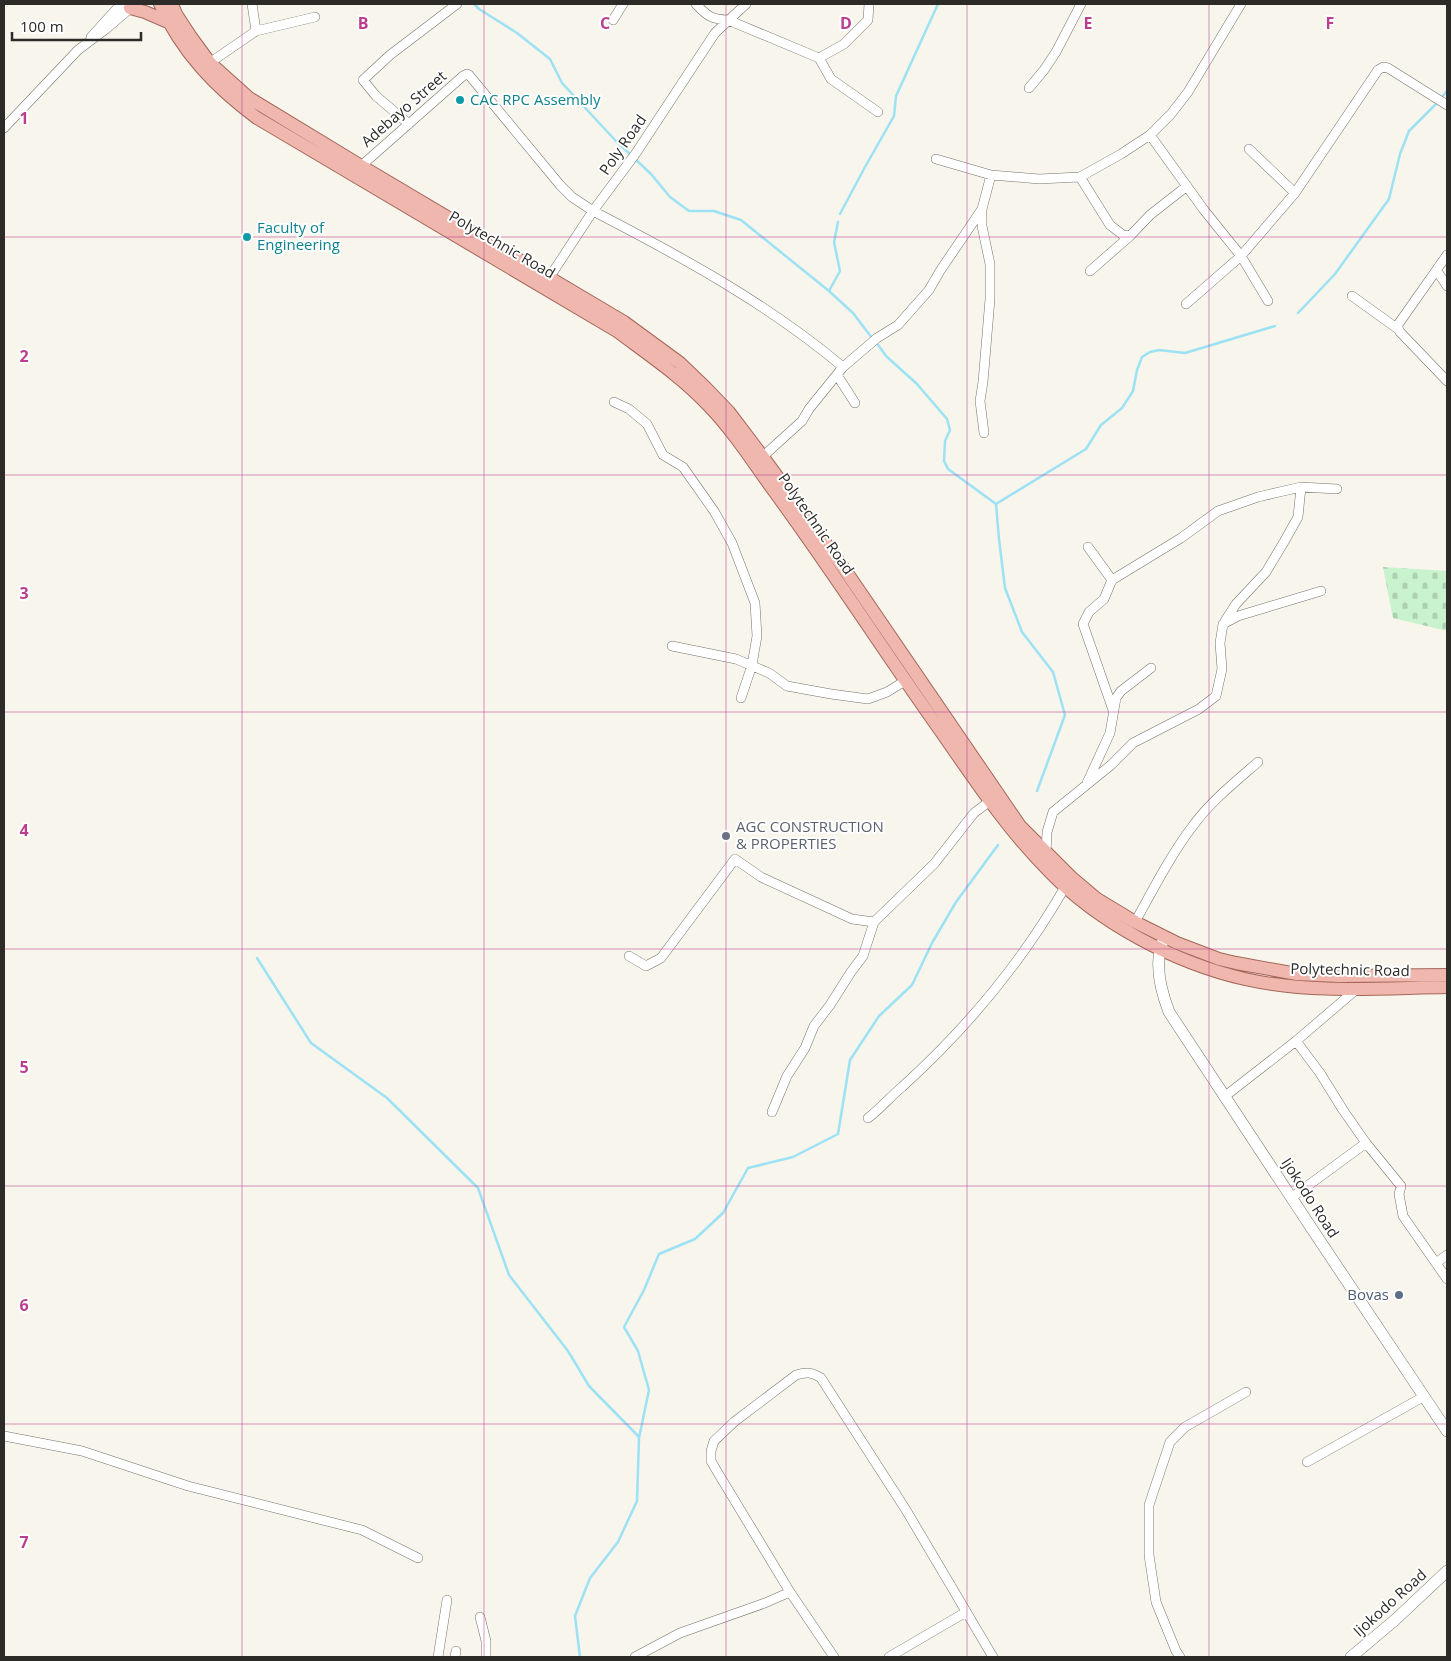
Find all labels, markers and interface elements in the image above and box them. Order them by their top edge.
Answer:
scale bar [12,10,141,42]
text: B [358,12,368,34]
text: C [600,12,610,34]
text: D [840,12,852,34]
text: E [1084,12,1093,34]
text: F [1326,12,1334,34]
text: 100 m [20,16,64,36]
street label: Adebayo Street [356,66,450,151]
place label: CAC RPC Assembly [470,89,601,109]
marker: CAC RPC Assembly [454,94,466,106]
text: 1 [19,107,29,129]
street label: Poly Road [594,110,650,178]
street label: Polytechnic Road [446,206,559,283]
place label: Faculty of Engineering [257,217,340,254]
marker: Faculty of Engineering [241,231,253,243]
text: 2 [19,345,29,367]
street label: Polytechnic Road [774,469,859,578]
text: 3 [19,582,29,604]
place label: AGC CONSTRUCTION & PROPERTIES [736,816,884,853]
text: 4 [19,819,29,841]
marker: AGC CONSTRUCTION & PROPERTIES [720,830,732,842]
street label: Polytechnic Road [1290,958,1410,980]
text: 5 [19,1056,29,1078]
street label: Ijokodo Road [1277,1154,1344,1241]
place label: Bovas [1347,1284,1389,1304]
marker: Bovas [1393,1289,1405,1301]
text: 6 [19,1294,29,1316]
text: 7 [19,1531,29,1553]
street label: Ijokodo Road [1349,1564,1430,1640]

